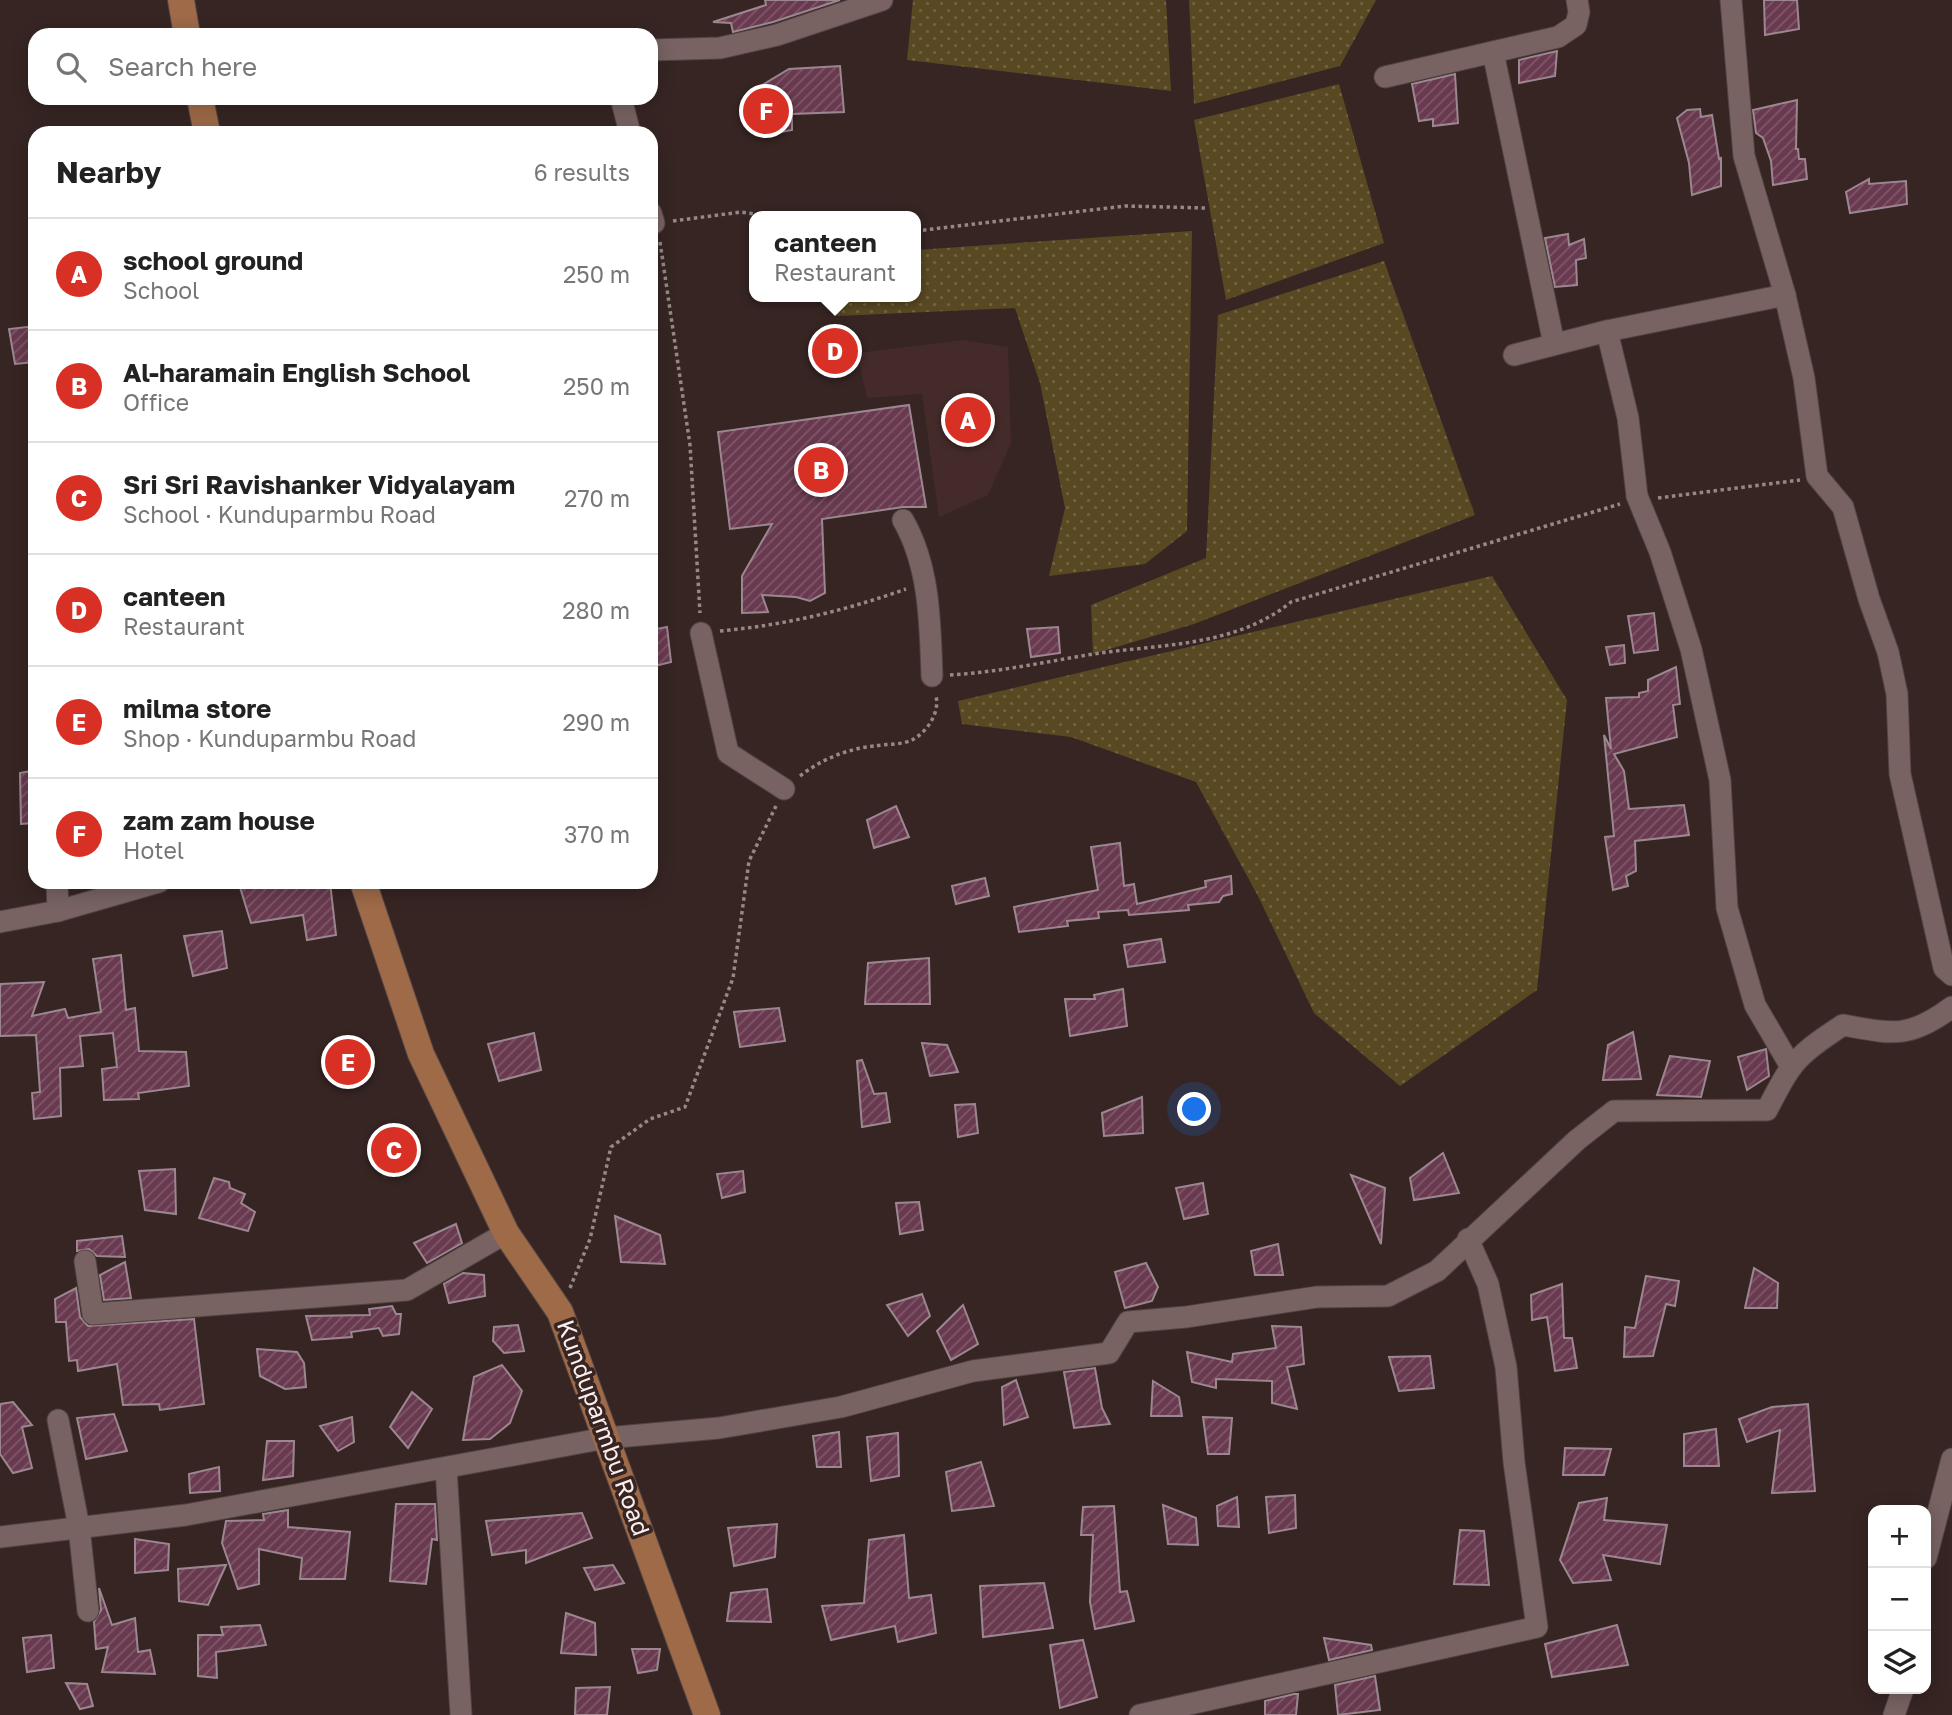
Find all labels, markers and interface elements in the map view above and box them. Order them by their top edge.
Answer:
search box [28,28,658,105]
icon: search [52,48,90,86]
text: Search here [108,51,257,82]
pin: F [743,85,789,137]
text: Nearby [56,154,161,190]
text: 6 results [534,158,630,186]
popup [749,211,921,302]
text: canteen [774,227,877,258]
text: school ground [123,245,303,276]
text: Restaurant [774,258,896,286]
text: A [71,260,87,288]
text: 250 m [563,260,630,288]
text: School [123,276,199,304]
pin: D [812,325,858,377]
text: Al-haramain English School [123,357,470,388]
text: B [71,372,87,400]
text: 250 m [563,372,630,400]
text: Office [123,388,189,416]
pin: A [945,394,991,446]
pin: B [798,444,844,496]
text: Sri Sri Ravishanker Vidyalayam [123,469,515,500]
text: C [71,484,87,512]
text: 270 m [564,484,630,512]
text: School · Kunduparmbu Road [123,500,436,528]
text: canteen [123,581,226,612]
text: D [71,596,87,624]
text: 280 m [562,596,630,624]
text: Restaurant [123,612,245,640]
text: milma store [123,693,271,724]
text: E [72,708,86,736]
text: 290 m [562,708,630,736]
text: Shop · Kunduparmbu Road [123,724,416,752]
text: zam zam house [123,805,315,836]
text: F [72,820,86,848]
text: 370 m [564,820,630,848]
text: Hotel [123,836,184,864]
pin: E [325,1036,371,1088]
your location [1177,1092,1211,1126]
pin: C [371,1124,417,1176]
street label: Kunduparmbu Road [552,1316,657,1539]
map controls [1868,1505,1931,1694]
button: + [1868,1505,1931,1568]
button: − [1868,1568,1931,1631]
button: layers [1868,1631,1931,1694]

